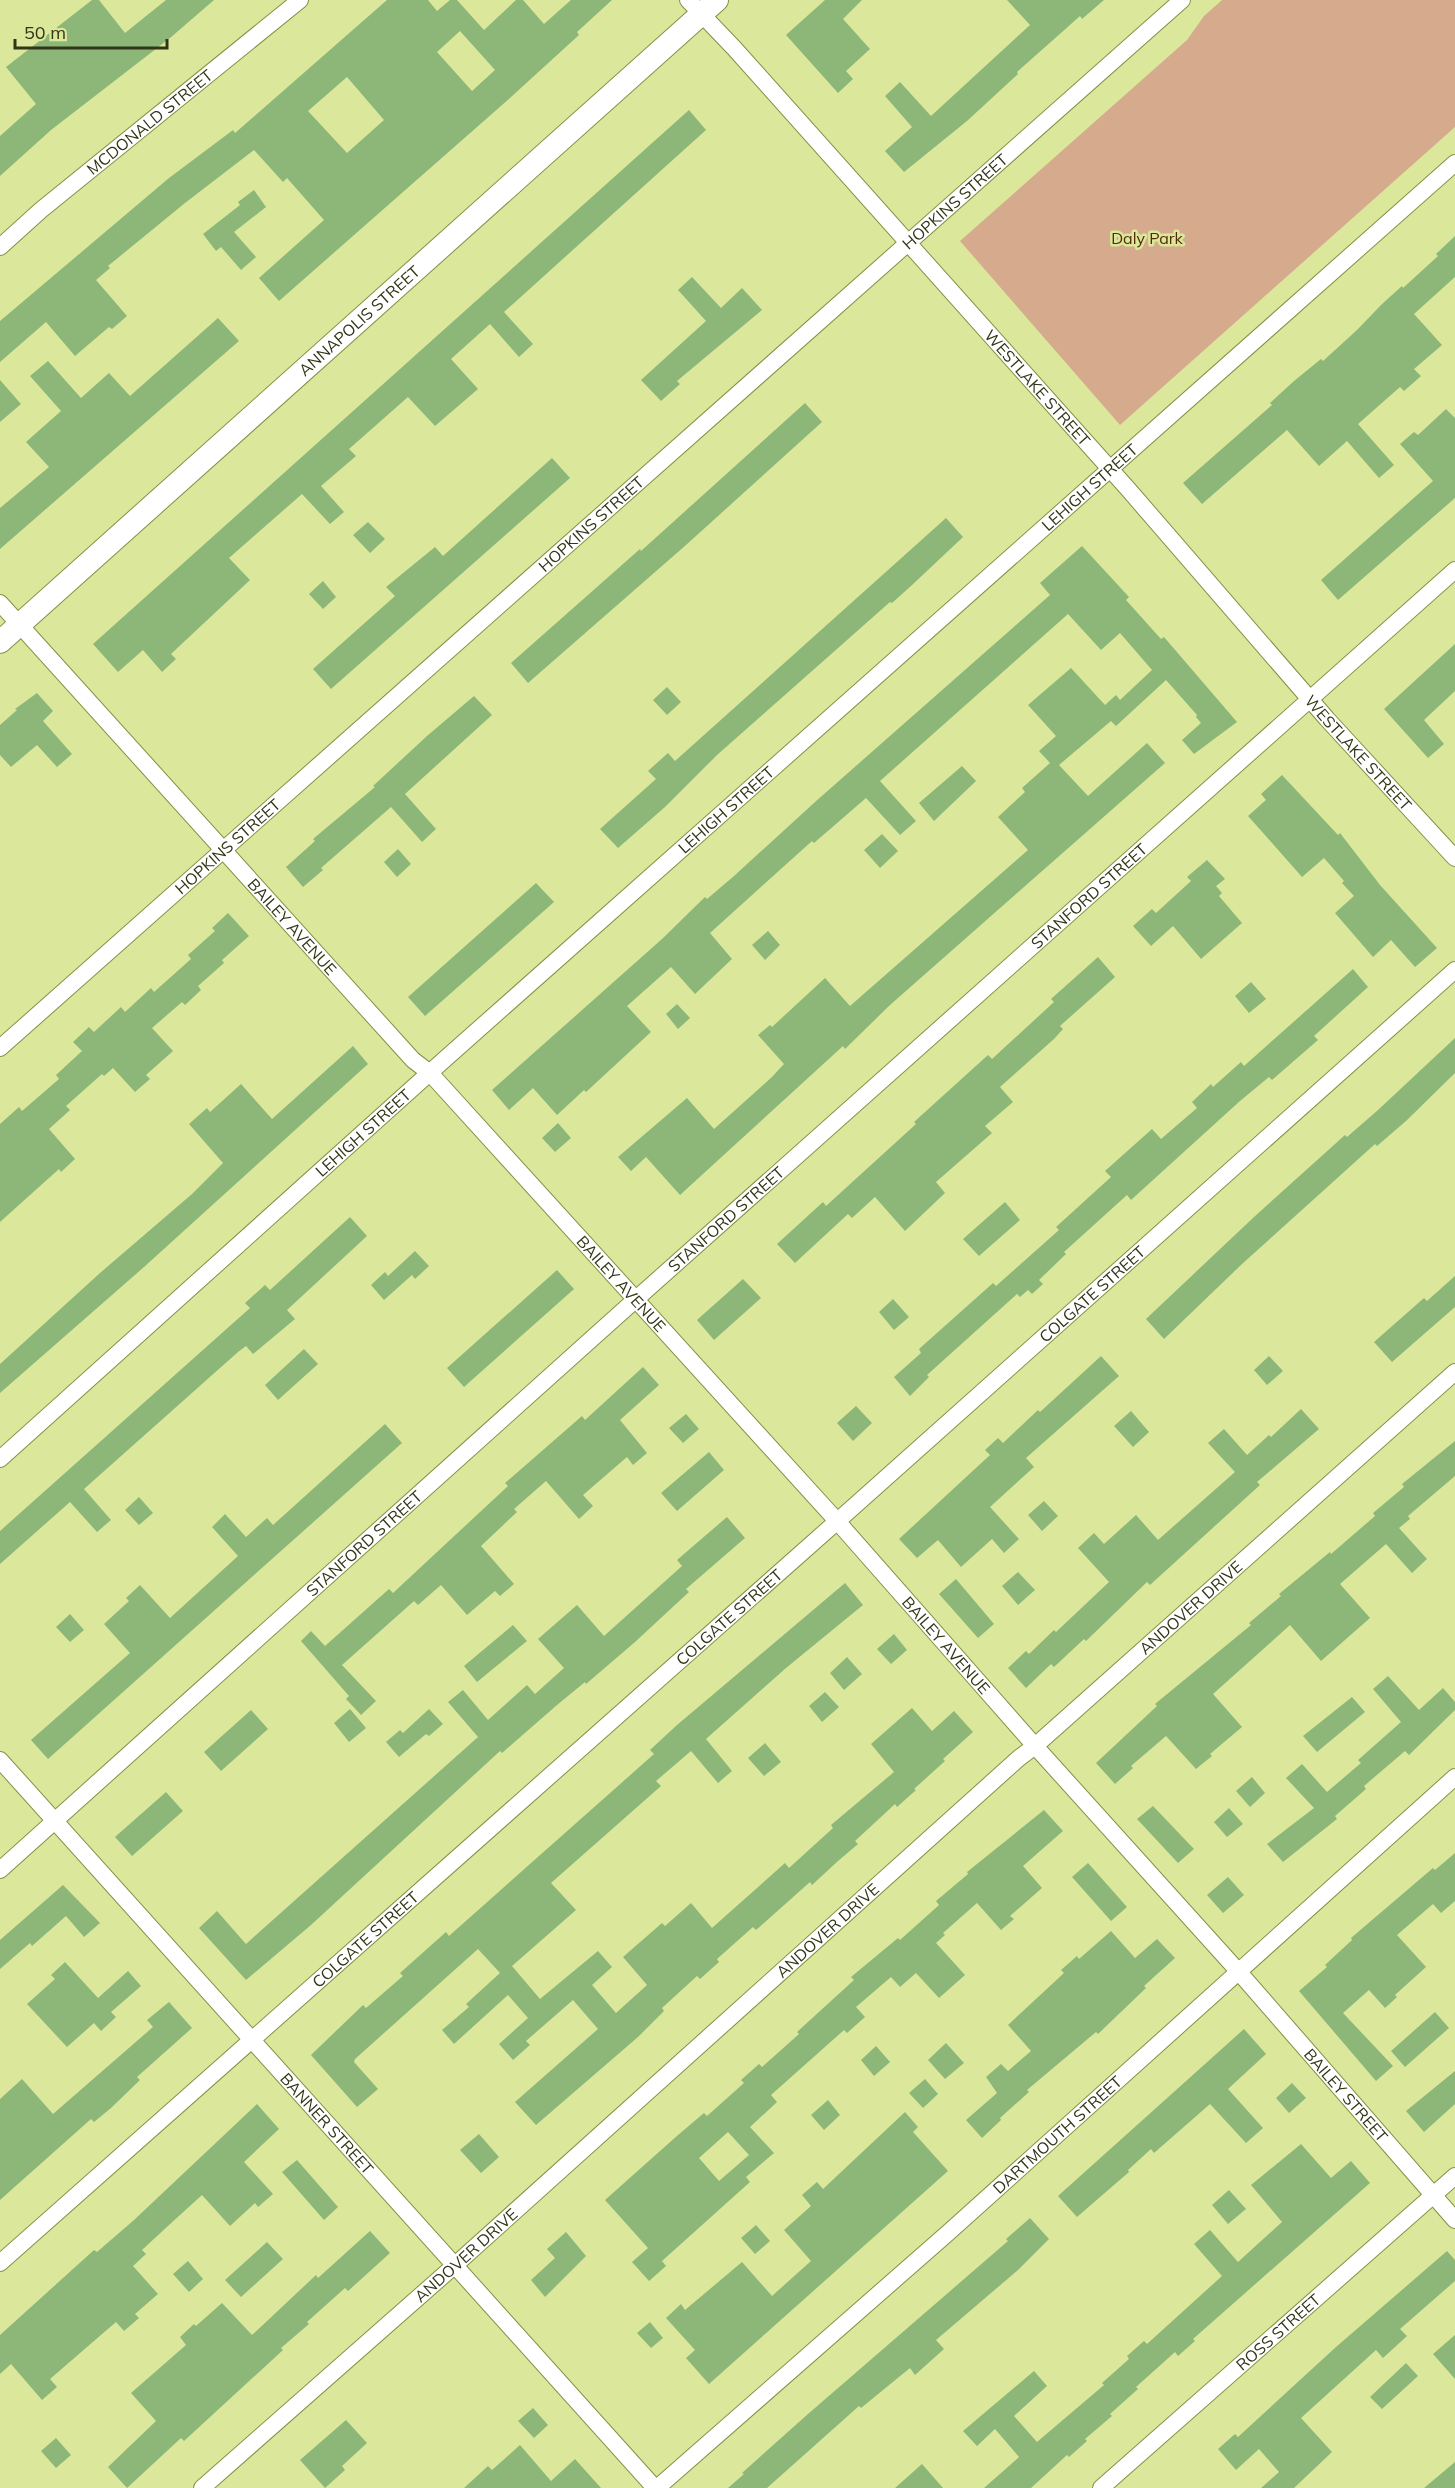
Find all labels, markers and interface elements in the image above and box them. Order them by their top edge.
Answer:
scale bar [15,12,166,50]
text: 50 m [24,21,66,44]
street label: MCDONALD STREET [83,65,217,179]
street label: HOPKINS STREET [898,149,1012,253]
park label: Daly Park [1111,228,1184,248]
street label: ANNAPOLIS STREET [294,261,424,380]
street label: WESTLAKE STREET [980,325,1095,450]
street label: LEHIGH STREET [1037,439,1142,535]
street label: HOPKINS STREET [534,472,648,576]
street label: WESTLAKE STREET [1301,691,1416,815]
street label: LEHIGH STREET [674,762,778,858]
street label: HOPKINS STREET [171,794,285,898]
street label: STANFORD STREET [1027,839,1151,953]
street label: BAILEY AVENUE [244,874,341,979]
street label: LEHIGH STREET [311,1084,415,1181]
street label: STANFORD STREET [664,1162,788,1276]
street label: BAILEY AVENUE [573,1231,670,1336]
street label: COLGATE STREET [1035,1241,1149,1346]
street label: STANFORD STREET [302,1486,426,1601]
street label: ANDOVER DRIVE [1135,1556,1246,1659]
street label: COLGATE STREET [672,1564,787,1669]
street label: BAILEY AVENUE [898,1592,994,1698]
street label: ANDOVER DRIVE [772,1879,883,1982]
street label: COLGATE STREET [308,1887,423,1992]
street label: BAILEY STREET [1300,2044,1392,2146]
street label: BANNER STREET [276,2069,378,2179]
street label: DARTMOUTH STREET [989,2071,1126,2198]
street label: ANDOVER DRIVE [410,2204,522,2306]
street label: ROSS STREET [1232,2289,1325,2375]

